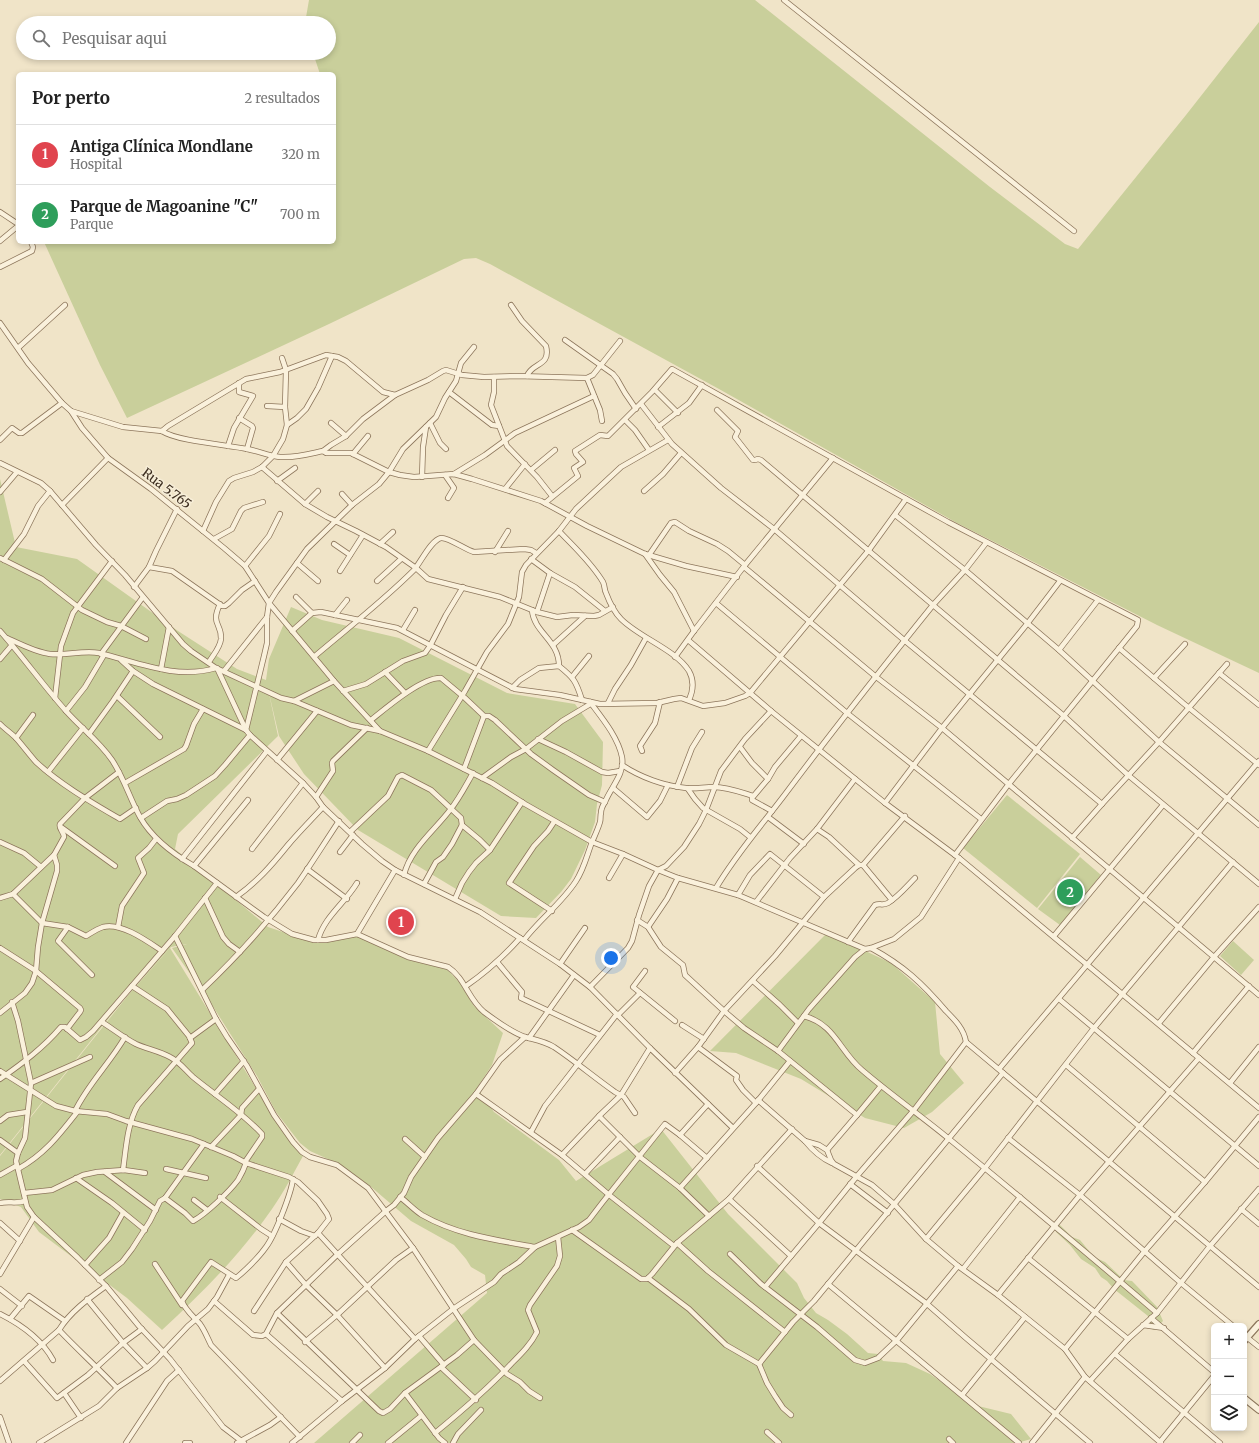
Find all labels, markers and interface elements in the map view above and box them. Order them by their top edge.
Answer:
search box [16,16,336,60]
icon: search [30,27,52,49]
text: Pesquisar aqui [62,29,167,48]
text: Por perto [32,87,110,109]
text: 2 resultados [244,90,320,107]
text: Antiga Clínica Mondlane [70,137,253,156]
text: 1 [42,146,48,163]
text: 320 m [281,146,320,163]
text: Hospital [70,156,122,173]
text: Parque de Magoanine "C" [70,197,258,216]
text: 2 [41,206,49,223]
text: 700 m [280,206,320,223]
text: Parque [70,216,113,233]
street label: Rua 5.765 [139,464,195,513]
pin: 2 [1057,877,1083,907]
pin: 1 [388,907,414,937]
your location [601,948,621,968]
map controls [1211,1323,1247,1431]
button: + [1211,1323,1247,1359]
button: − [1211,1359,1247,1395]
button: layers [1211,1395,1247,1431]

